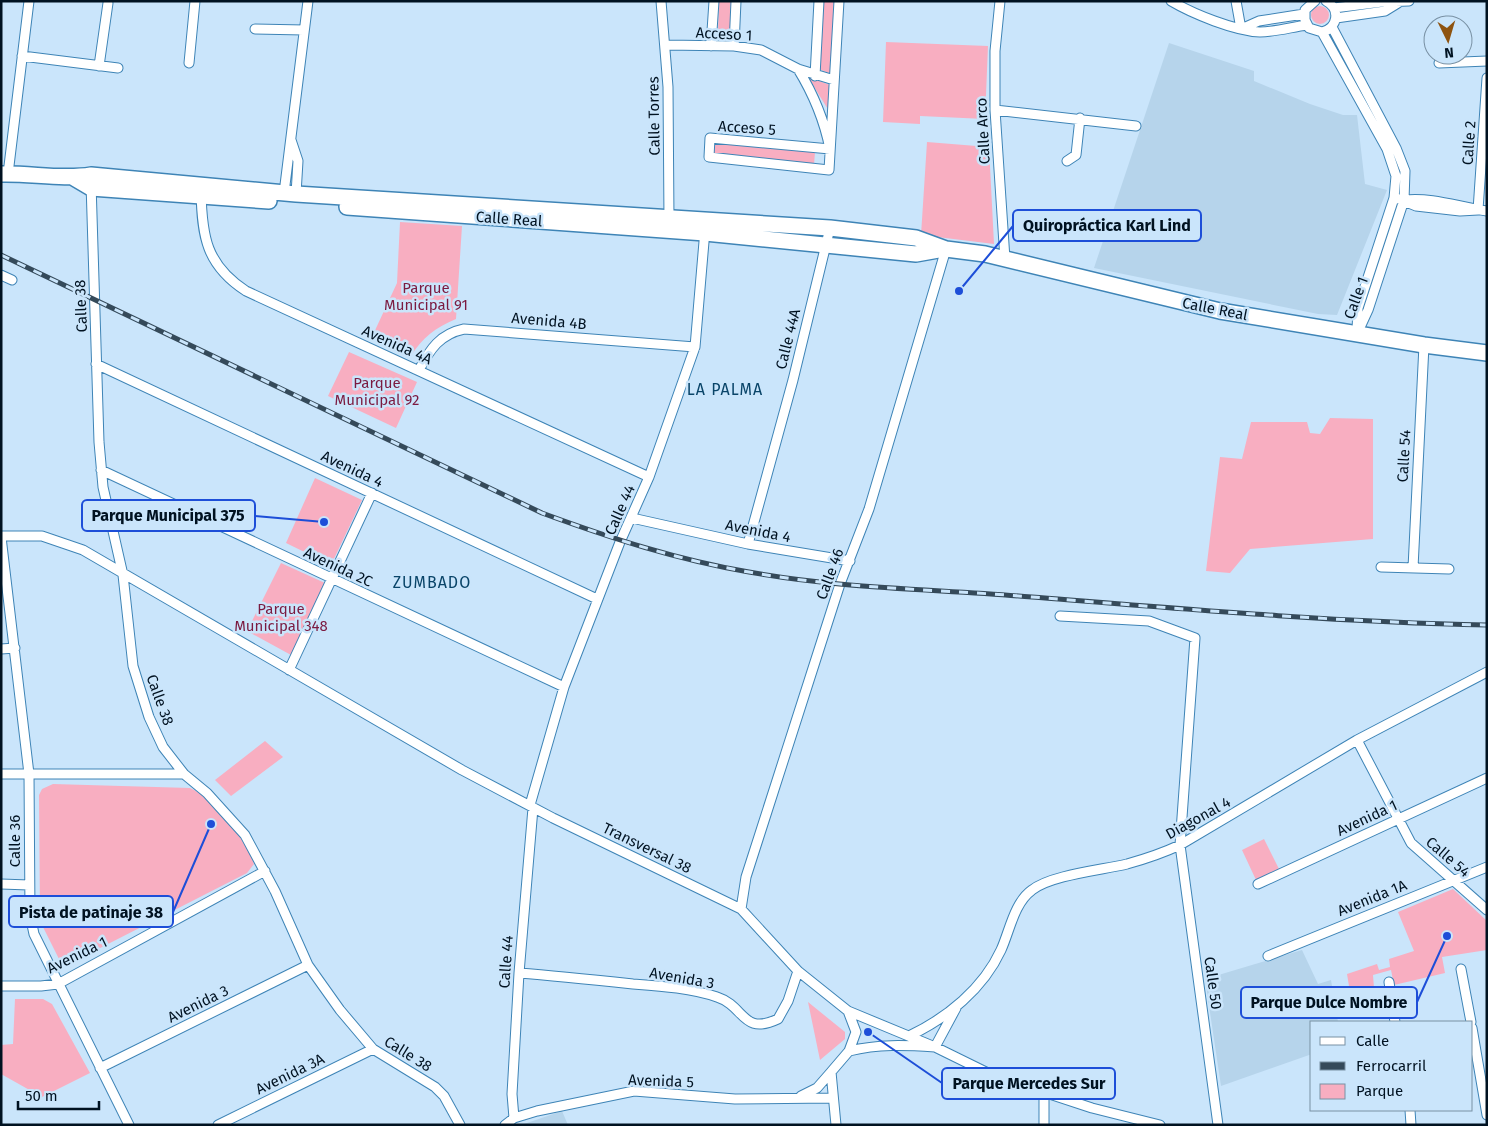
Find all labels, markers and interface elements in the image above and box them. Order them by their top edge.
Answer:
north arrow [1423,15,1473,65]
street label: Acceso 1 [695,24,753,44]
text: N [1444,44,1454,61]
street label: Calle Torres [644,76,664,156]
street label: Calle Arco [972,97,994,165]
street label: Acceso 5 [718,117,776,139]
street label: Calle 2 [1458,120,1480,166]
street label: Calle Real [475,208,543,230]
callout: Quiropráctica Karl Lind [1013,210,1201,241]
text: Quiropráctica Karl Lind [1023,216,1191,235]
street label: Calle 1 [1340,274,1372,322]
street label: Calle 38 [71,279,91,333]
park label: Parque Municipal 91 [384,279,468,314]
street label: Calle Real [1181,294,1250,324]
street label: Calle 44A [772,307,804,371]
street label: Avenida 4B [511,309,587,333]
street label: Avenida 4A [359,322,435,369]
park label: Parque Municipal 92 [335,374,419,409]
district label: LA PALMA [687,380,763,399]
street label: Calle 54 [1394,429,1414,483]
street label: Avenida 4 [318,447,386,491]
street label: Calle 44 [601,482,639,538]
callout: Parque Municipal 375 [82,500,255,531]
text: Parque Municipal 375 [91,506,245,525]
street label: Avenida 4 [724,516,792,546]
street label: Avenida 2C [301,543,376,591]
street label: Calle 46 [812,546,848,602]
district label: ZUMBADO [393,573,471,592]
park label: Parque Municipal 348 [234,600,328,635]
street label: Calle 38 [142,672,178,728]
street label: Diagonal 4 [1162,793,1234,843]
street label: Avenida 1 [1334,796,1400,840]
street label: Calle 36 [6,815,24,867]
street label: Transversal 38 [600,819,694,877]
street label: Calle 54 [1422,833,1474,881]
street label: Avenida 1A [1335,876,1410,920]
callout: Pista de patinaje 38 [9,896,173,927]
text: Pista de patinaje 38 [19,903,163,922]
street label: Avenida 1 [44,933,110,977]
street label: Calle 44 [495,935,517,989]
street label: Calle 50 [1200,955,1226,1011]
street label: Avenida 3 [648,963,716,993]
street label: Avenida 3 [165,982,231,1026]
callout: Parque Dulce Nombre [1241,987,1417,1018]
text: Parque Dulce Nombre [1251,993,1408,1012]
legend [1310,1021,1473,1111]
street label: Calle 38 [381,1032,435,1076]
text: Calle [1356,1032,1389,1050]
street label: Avenida 3A [253,1049,328,1098]
text: Ferrocarril [1356,1057,1427,1075]
callout: Parque Mercedes Sur [942,1068,1115,1099]
street label: Avenida 5 [628,1071,694,1091]
text: Parque Mercedes Sur [952,1074,1106,1093]
scale bar [18,1078,99,1110]
text: Parque [1356,1082,1403,1100]
text: 50 m [25,1087,58,1105]

